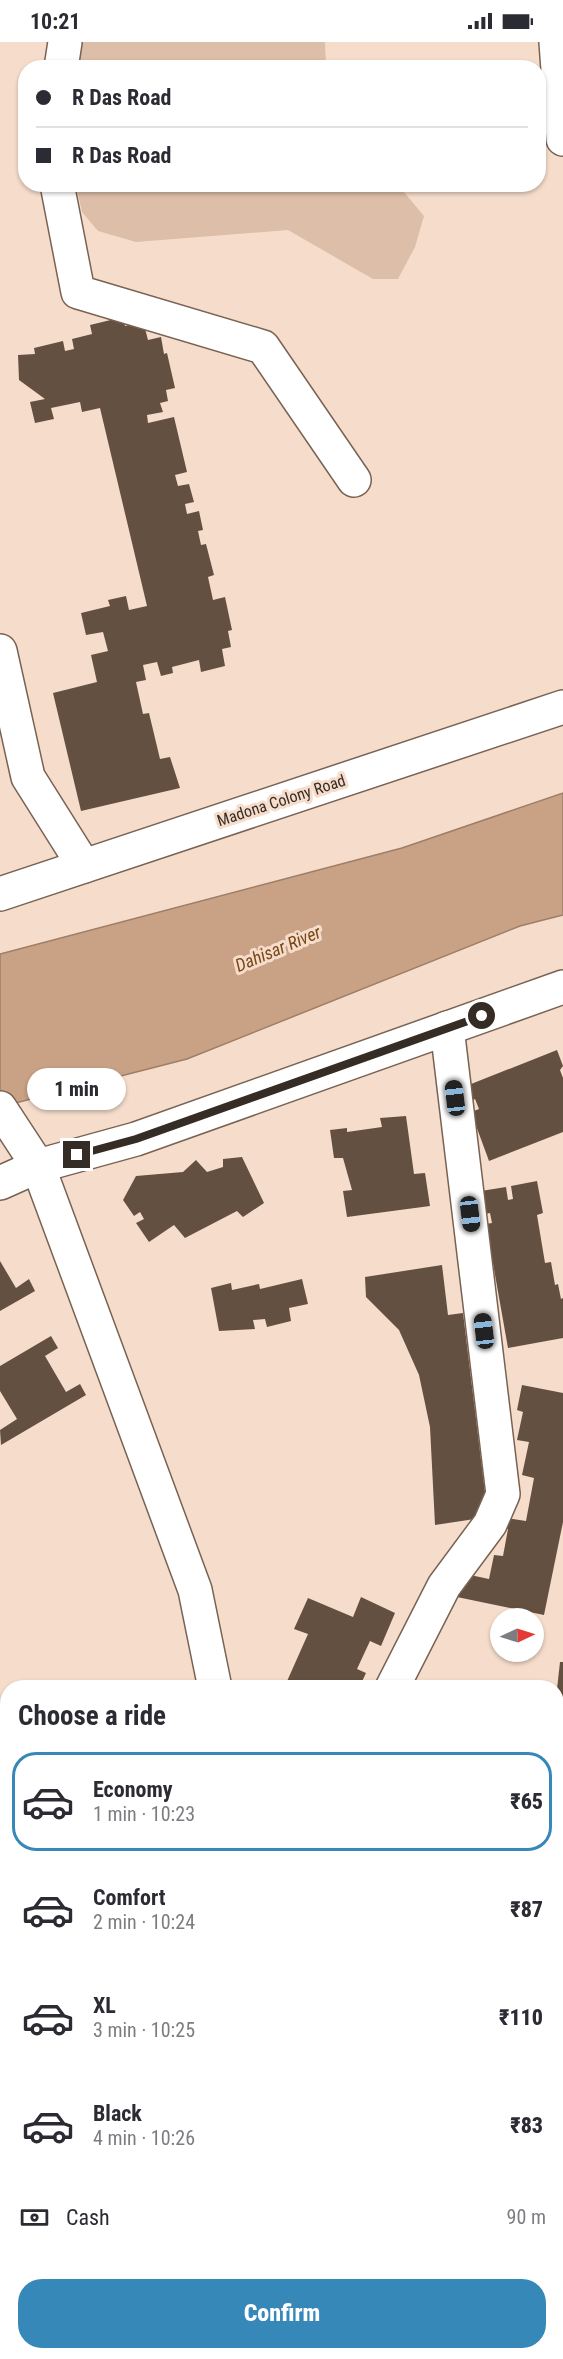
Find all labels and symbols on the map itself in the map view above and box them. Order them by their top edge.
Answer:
street label: Madona Colony Road [215,771,348,830]
water label: Dahisar River [232,921,324,976]
route start [468,1002,495,1029]
callout: 1 min [28,1068,127,1110]
car [444,1079,466,1117]
route end [63,1141,90,1168]
car [459,1195,481,1233]
car [473,1312,495,1350]
north arrow [490,1608,544,1662]

